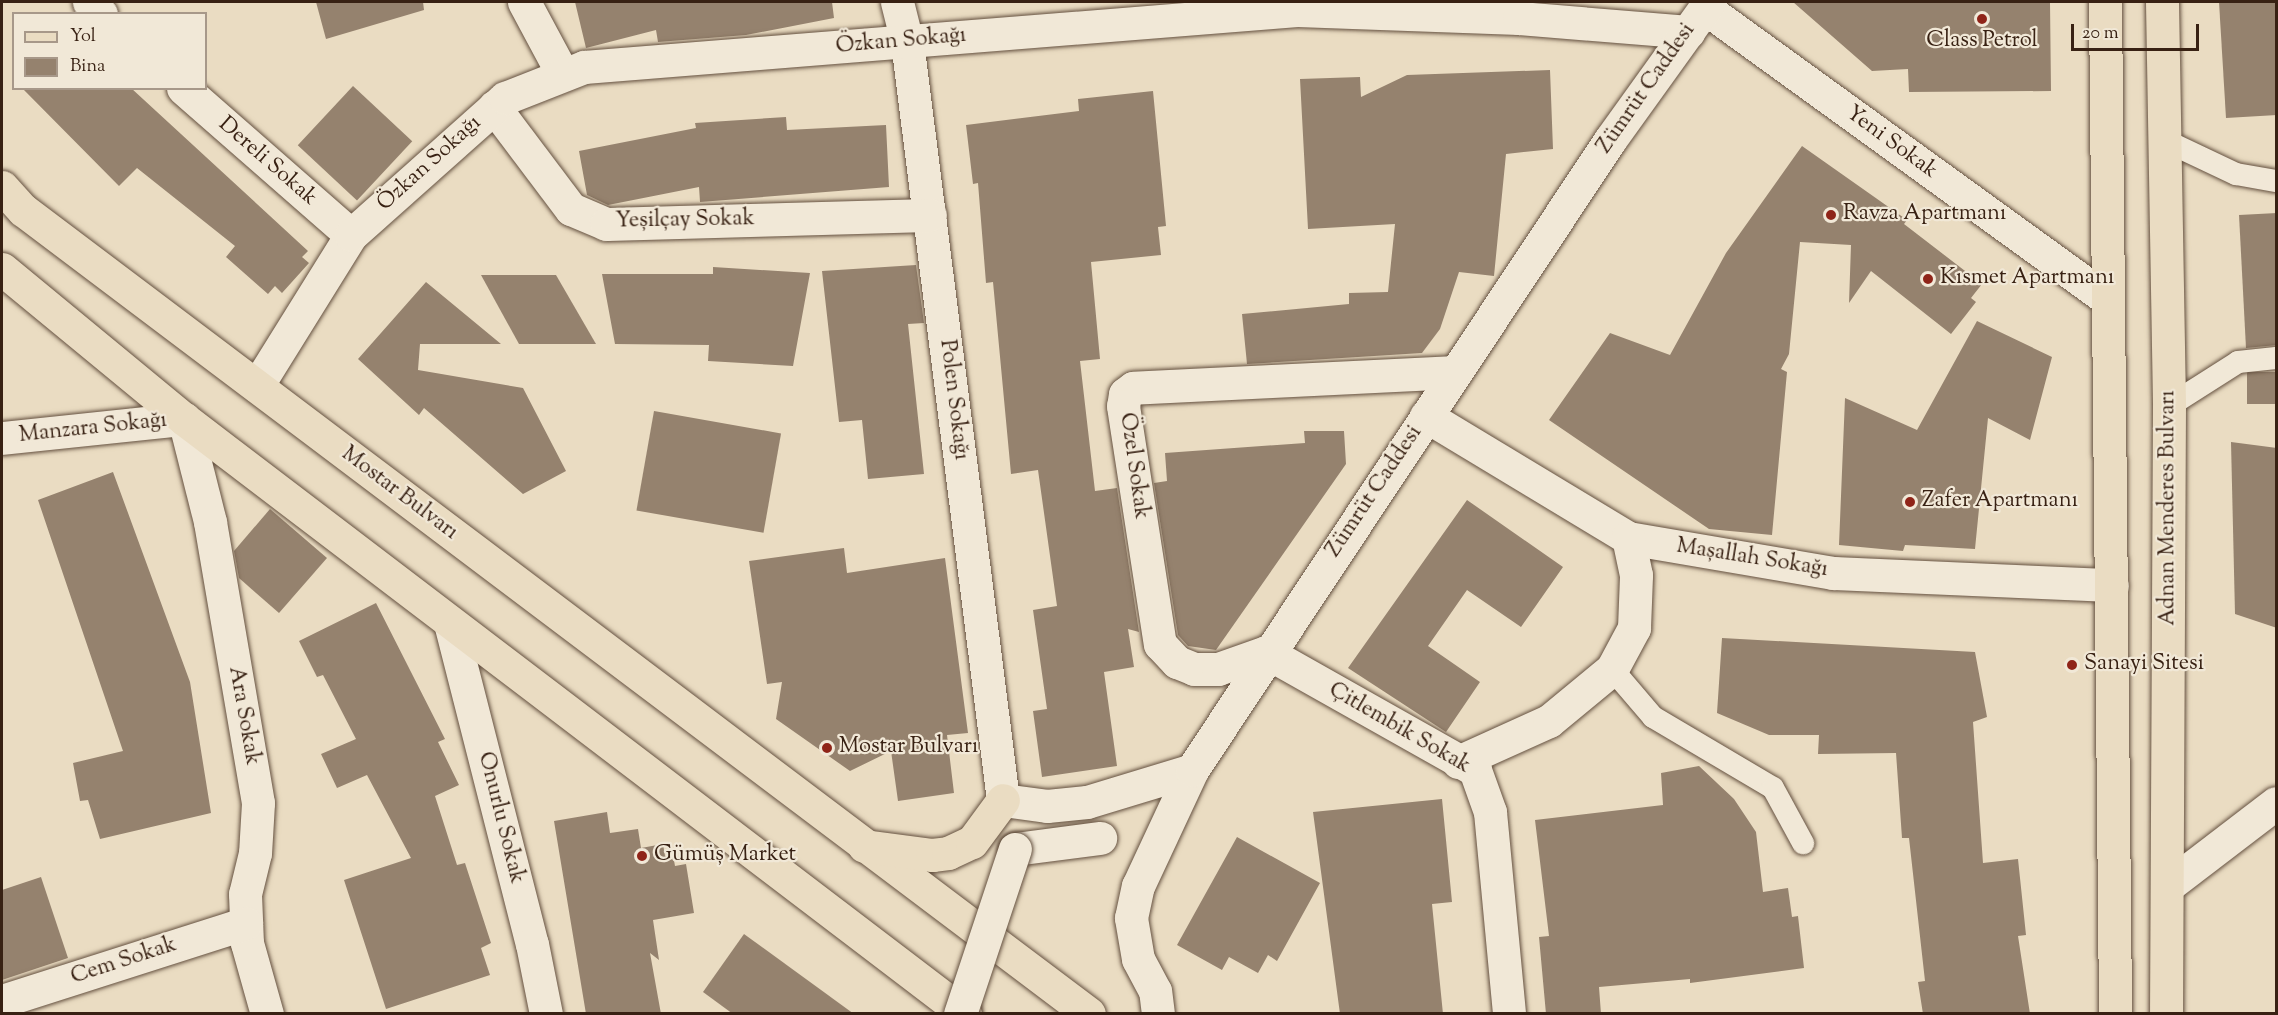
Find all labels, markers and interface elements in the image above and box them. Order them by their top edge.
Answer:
legend [12,12,207,90]
marker: Class Petrol [1975,12,1989,26]
scale bar [2074,12,2202,50]
street label: Zümrüt Caddesi [1592,19,1702,159]
text: 20 m [2082,21,2119,47]
street label: Özkan Sokağı [835,23,967,61]
text: Yol [70,24,96,50]
place label: Class Petrol [1926,29,2038,55]
text: Bina [70,54,105,80]
street label: Yeni Sokak [1840,101,1942,185]
street label: Özkan Sokağı [373,110,487,218]
street label: Dereli Sokak [212,112,322,212]
place label: Ravza Apartmanı [1843,202,2006,228]
street label: Yeşilçay Sokak [615,207,755,235]
marker: Ravza Apartmanı [1824,208,1838,222]
place label: Kısmet Apartmanı [1940,266,2114,292]
marker: Kısmet Apartmanı [1921,272,1935,286]
street label: Polen Sokağı [933,338,973,462]
street label: Adnan Menderes Bulvarı [2156,390,2182,626]
street label: Manzara Sokağı [18,408,168,450]
street label: Özel Sokak [1112,411,1154,521]
street label: Zümrüt Caddesi [1321,421,1429,563]
street label: Mostar Bulvarı [335,442,463,546]
place label: Zafer Apartmanı [1922,489,2078,515]
marker: Zafer Apartmanı [1903,495,1917,509]
street label: Maşallah Sokağı [1674,534,1830,584]
place label: Sanayi Sitesi [2084,652,2204,678]
marker: Sanayi Sitesi [2065,658,2079,672]
street label: Ara Sokak [221,665,265,767]
street label: Çitlembik Sokak [1323,678,1475,780]
place label: Mostar Bulvarı [839,735,978,761]
marker: Mostar Bulvarı [820,741,834,755]
street label: Onurlu Sokak [471,749,529,887]
place label: Gümüş Market [654,843,796,869]
marker: Gümüş Market [635,849,649,863]
street label: Cem Sokak [68,933,180,991]

